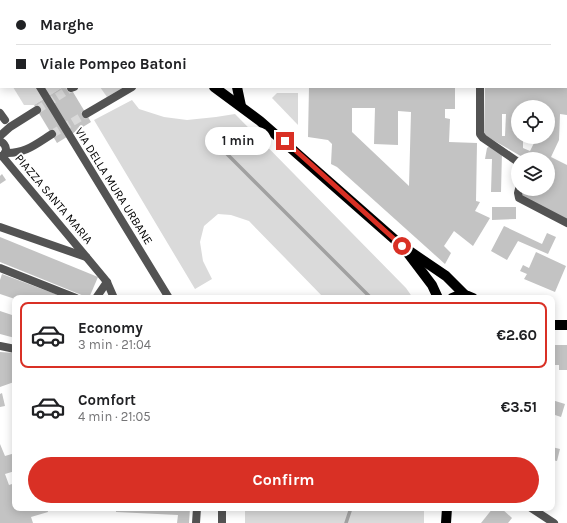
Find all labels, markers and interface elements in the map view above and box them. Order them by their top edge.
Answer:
text: Marghe [40,16,94,34]
text: Viale Pompeo Batoni [40,55,187,73]
map controls [511,100,555,196]
button: locate [511,100,555,144]
street label: VIA DELLA MURA URBANE [72,125,156,247]
callout: 1 min [205,127,271,155]
route end [276,132,294,150]
text: 1 min [222,133,254,148]
street label: PIAZZA SANTA MARIA [12,151,96,247]
button: layers [511,152,555,196]
route start [393,237,411,255]
icon: car [30,317,66,353]
text: Economy [78,319,143,337]
text: €2.60 [497,326,537,344]
text: 3 min · 21:04 [78,337,151,352]
icon: car [30,389,66,425]
text: Comfort [78,391,136,409]
text: €3.51 [501,398,537,416]
text: 4 min · 21:05 [78,409,151,424]
button: Confirm [28,457,539,503]

